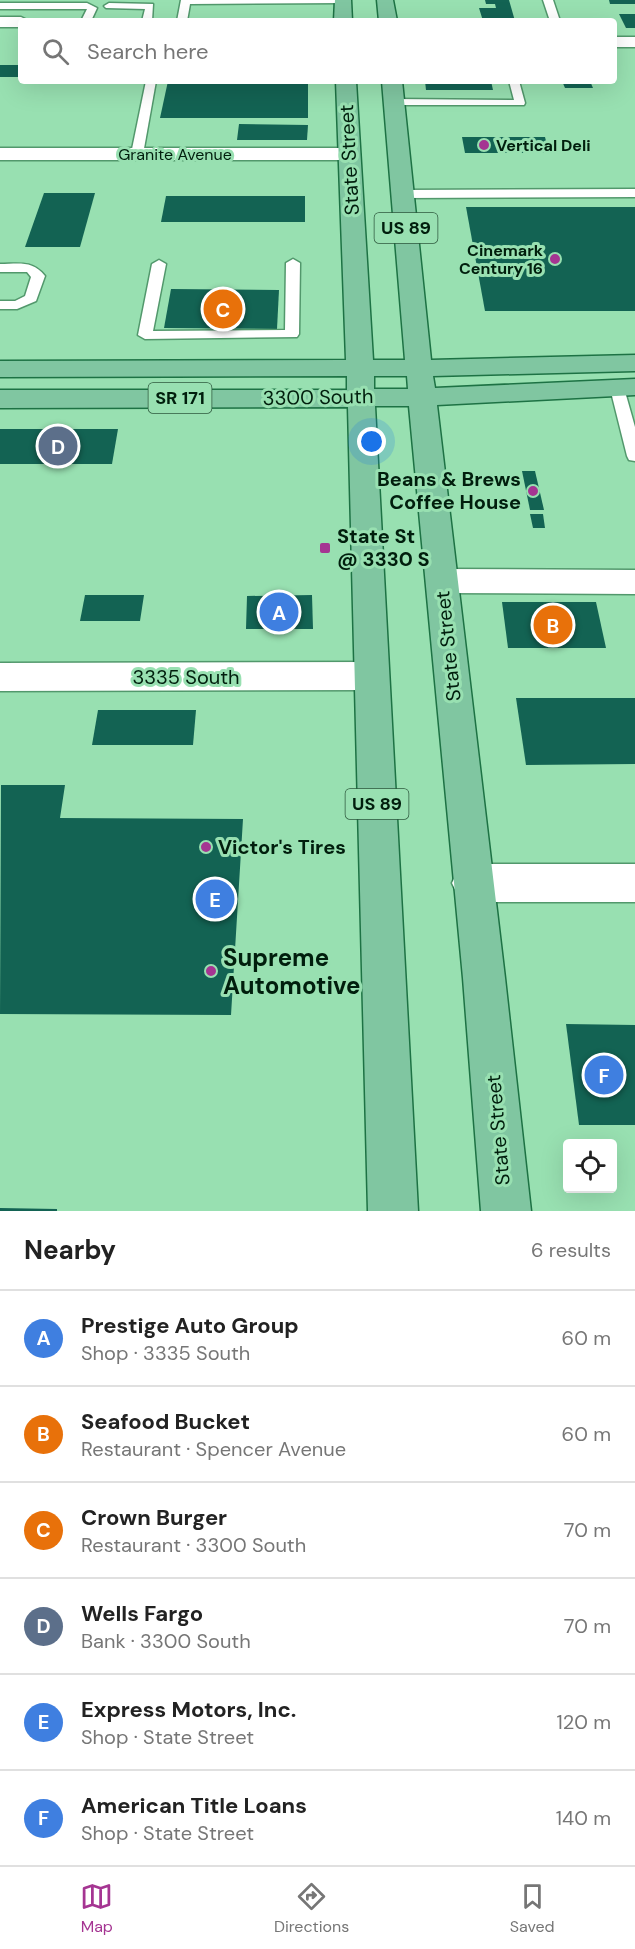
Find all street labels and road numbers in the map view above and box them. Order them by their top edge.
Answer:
street label: State Street [333,104,365,216]
street label: Granite Avenue [118,144,232,165]
road number: US 89 [374,213,438,243]
road number: SR 171 [148,383,212,413]
street label: 3300 South [262,383,374,411]
street label: State Street [429,589,467,703]
street label: 3335 South [132,664,240,690]
road number: US 89 [346,789,409,819]
street label: State Street [480,1073,516,1186]

